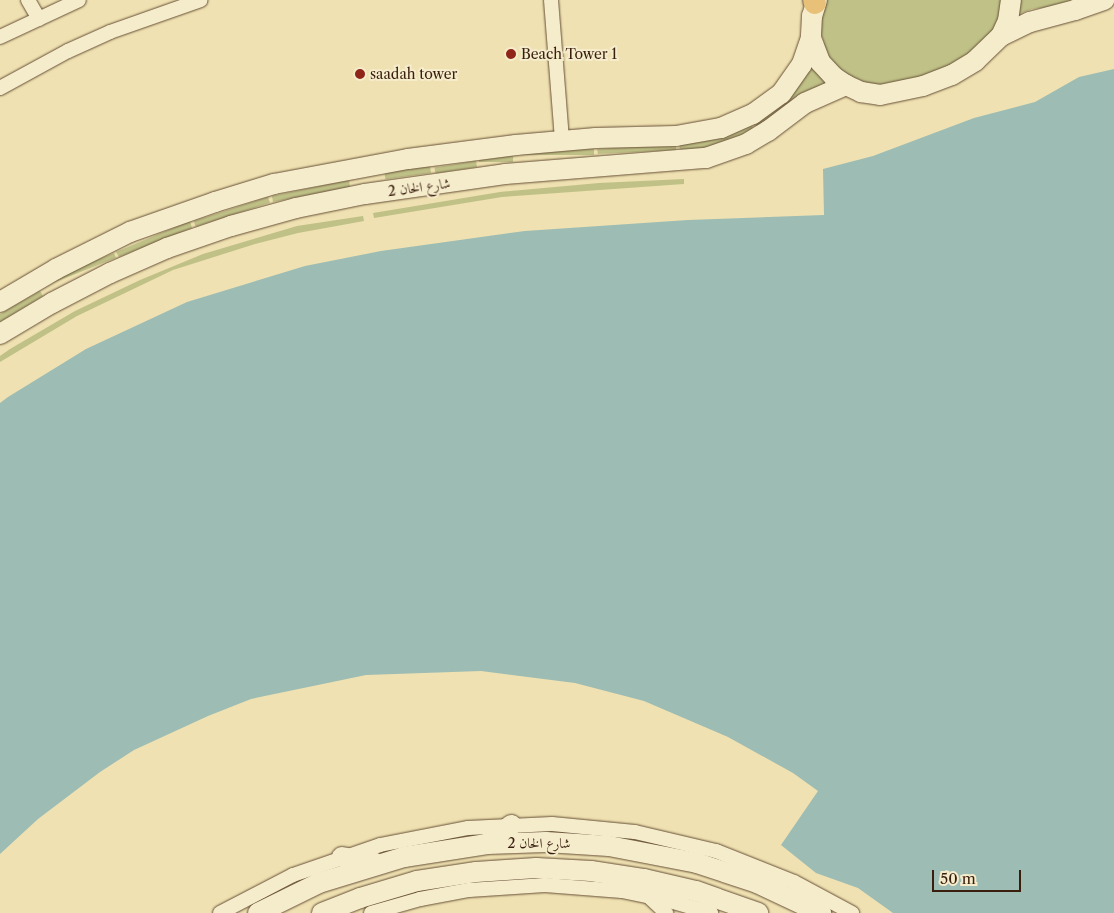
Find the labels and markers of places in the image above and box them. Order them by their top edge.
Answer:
place label: Beach Tower 1 [521,46,618,62]
marker: Beach Tower 1 [505,48,517,60]
place label: saadah tower [370,66,457,82]
marker: saadah tower [354,68,366,80]

